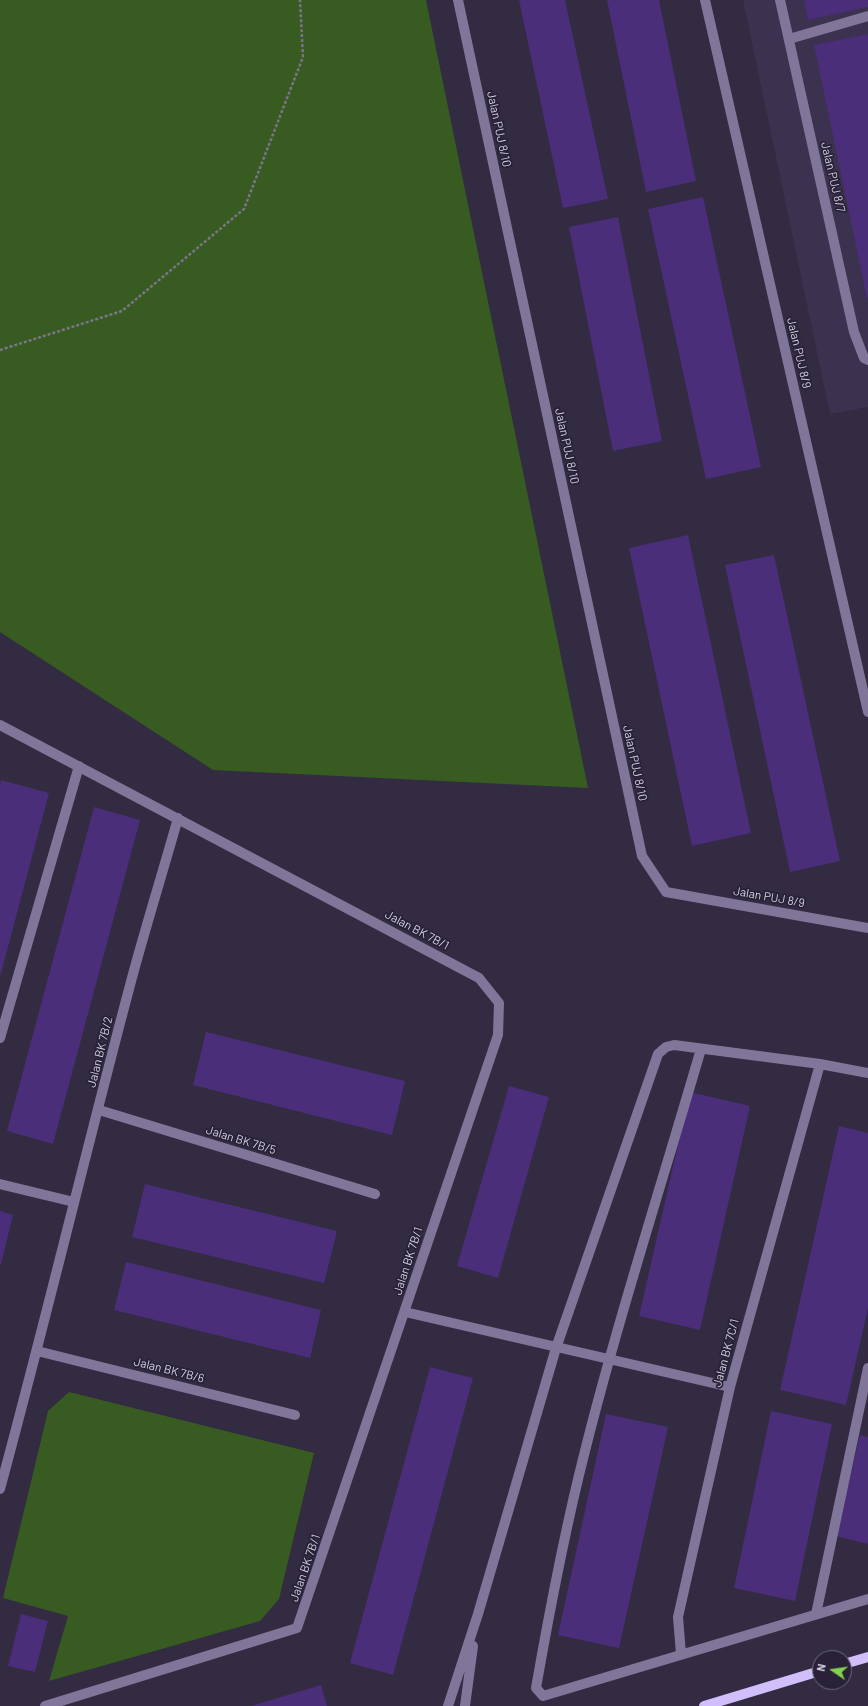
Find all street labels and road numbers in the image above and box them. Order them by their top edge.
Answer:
street label: Jalan PUJ 8/10 [484,90,514,168]
street label: Jalan PUJ 8/7 [818,140,848,214]
street label: Jalan PUJ 8/9 [784,316,814,390]
street label: Jalan PUJ 8/10 [552,407,582,485]
street label: Jalan PUJ 8/10 [620,724,650,802]
street label: Jalan PUJ 8/9 [732,884,806,910]
street label: Jalan BK 7B/1 [383,907,451,953]
street label: Jalan BK 7B/2 [84,1015,116,1089]
street label: Jalan BK 7B/5 [204,1123,278,1157]
street label: Jalan BK 7B/1 [390,1225,426,1297]
street label: Jalan BK 7C/1 [710,1317,742,1389]
street label: Jalan BK 7B/6 [132,1354,206,1386]
street label: Jalan BK 7B/1 [287,1532,323,1604]

